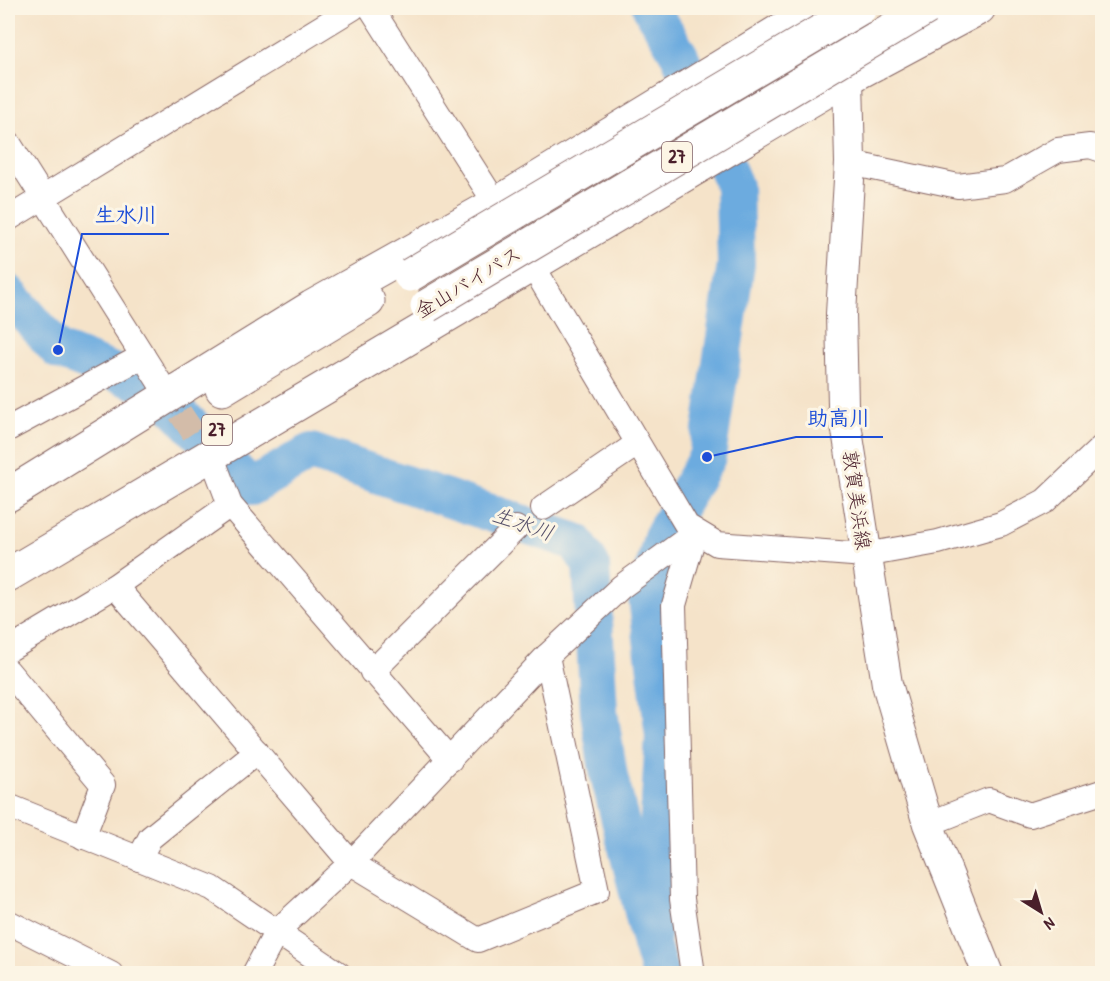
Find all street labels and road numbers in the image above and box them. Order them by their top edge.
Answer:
road number: 27 [662,142,692,172]
street label: 金山バイパス [410,239,526,324]
road number: 27 [202,415,232,445]
street label: 敦賀美浜線 [837,449,878,551]

